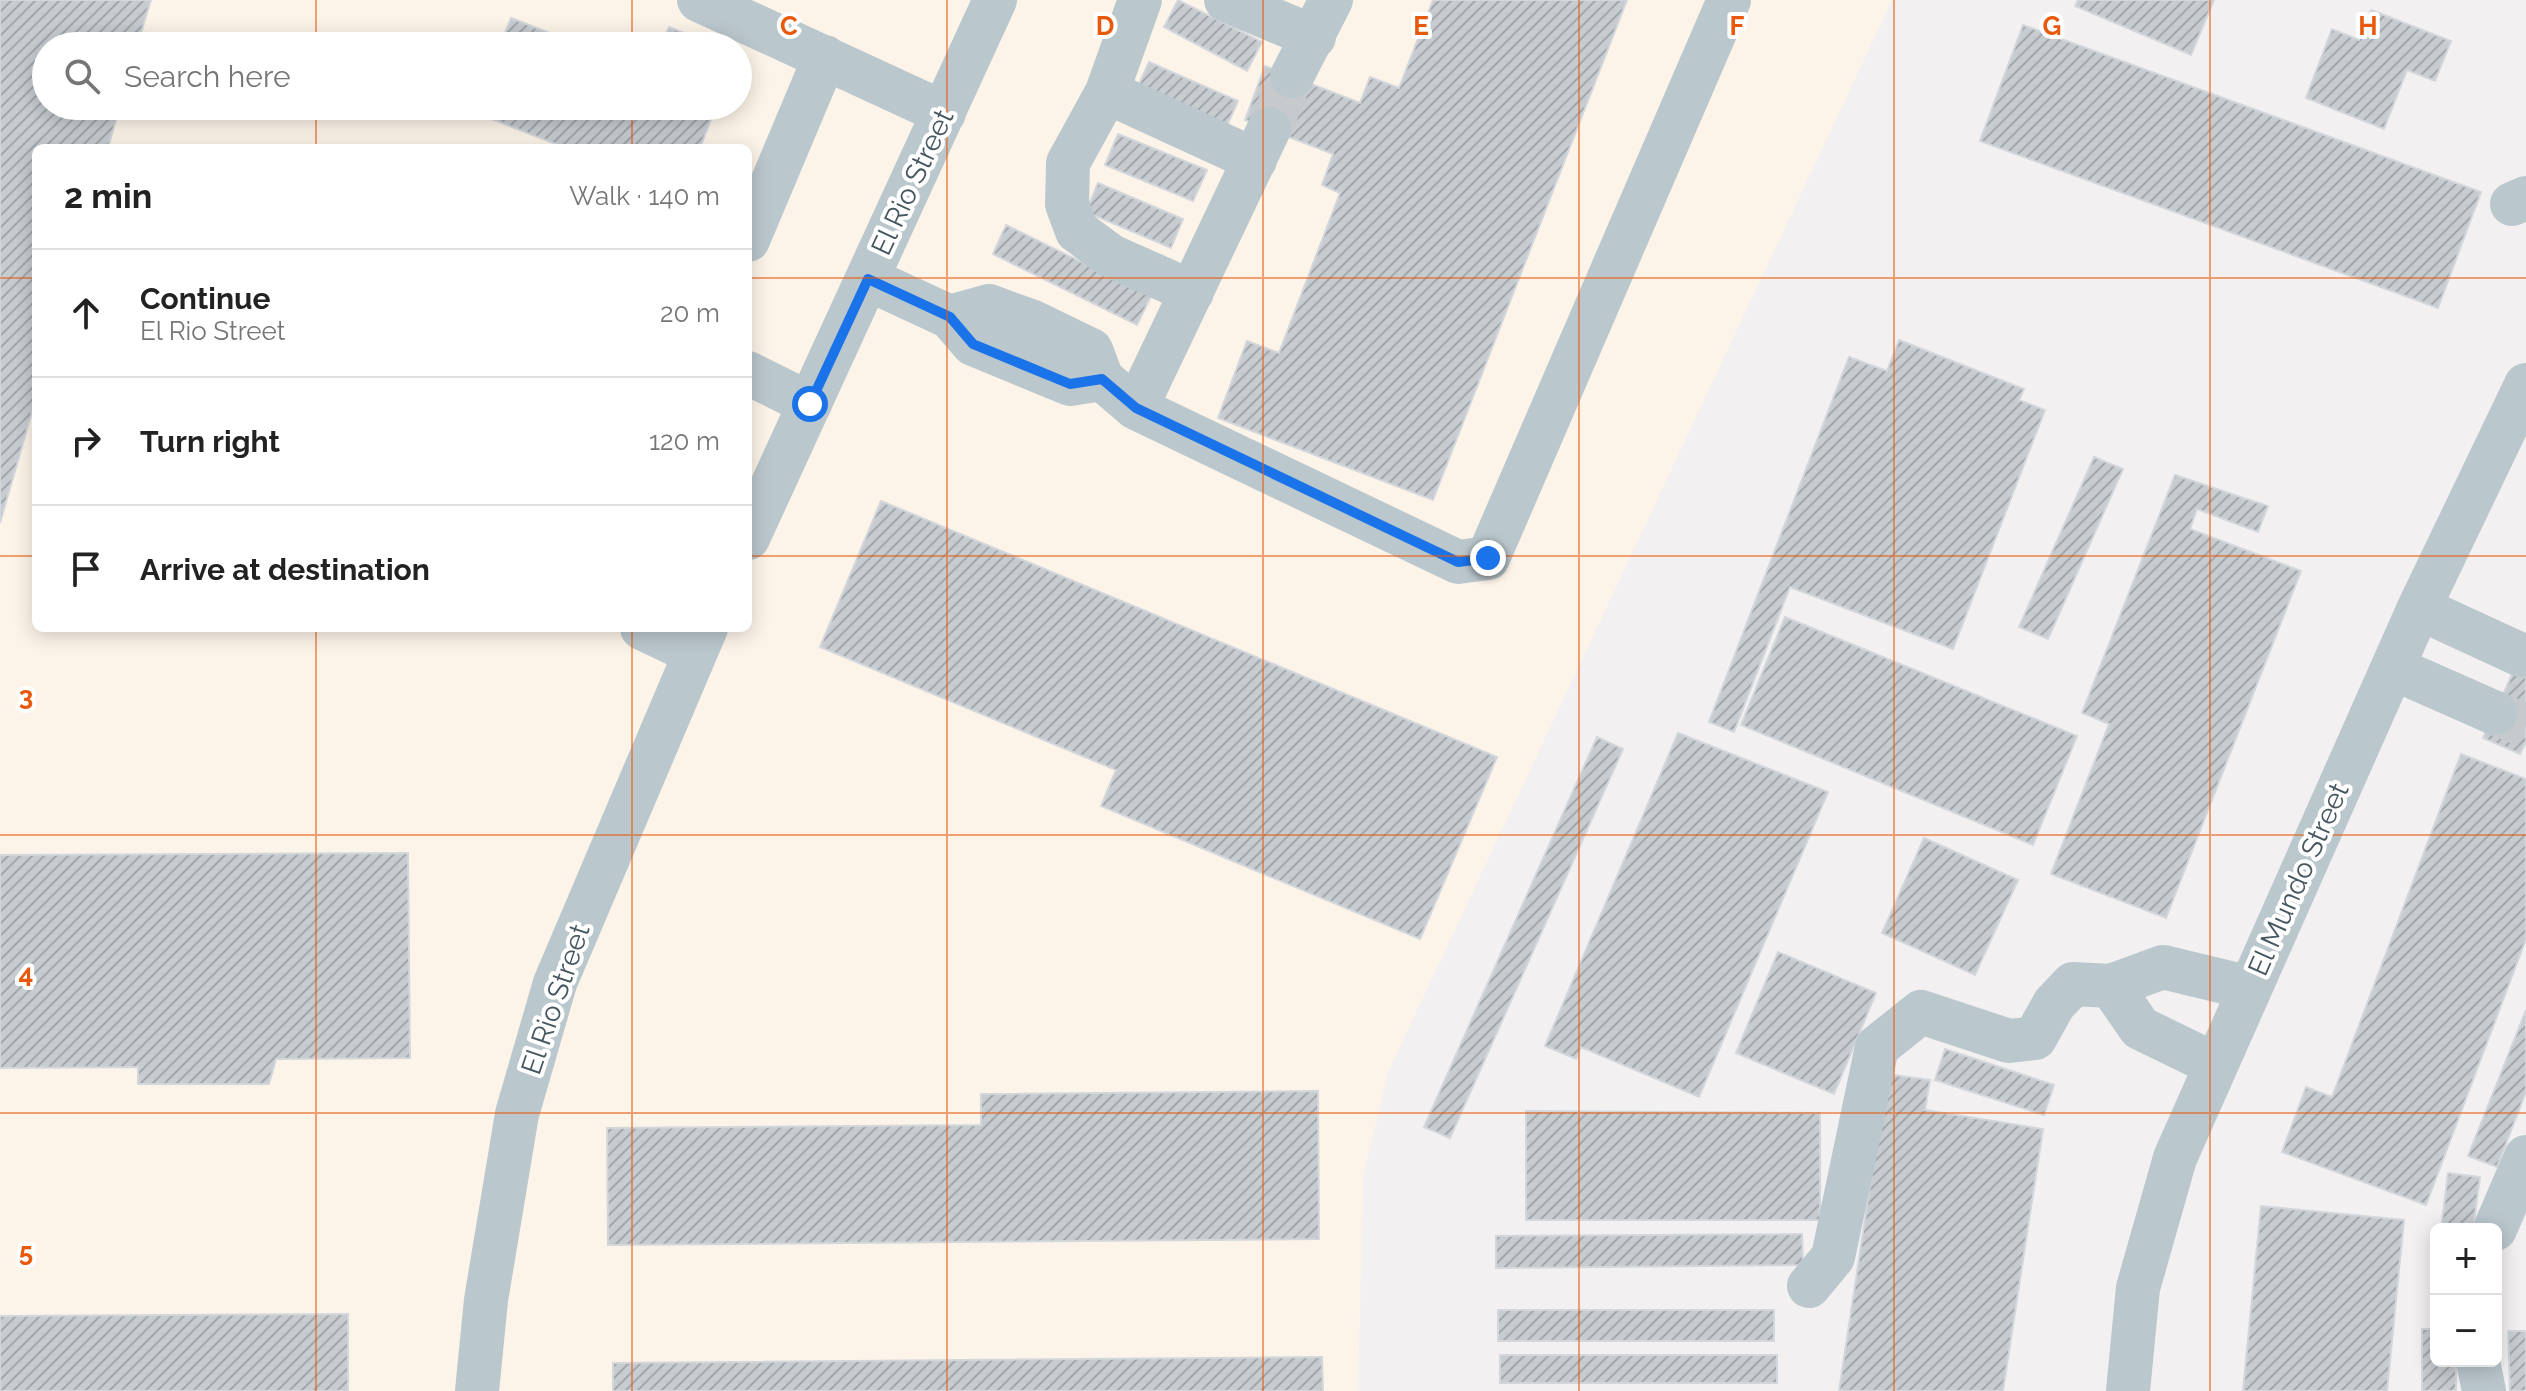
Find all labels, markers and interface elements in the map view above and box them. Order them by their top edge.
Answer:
text: C [780,11,798,41]
text: D [1096,11,1114,41]
text: E [1413,11,1429,41]
text: F [1730,11,1745,41]
text: G [2043,11,2061,41]
text: H [2358,11,2378,41]
search box [32,32,752,120]
icon: search [60,54,104,98]
text: Search here [124,59,291,94]
street label: El Rio Street [864,104,961,260]
text: 2 min [64,176,152,216]
text: Walk · 140 m [569,181,720,211]
text: Continue [140,281,271,316]
icon: ahead [64,291,108,335]
text: 20 m [660,298,720,328]
text: El Rio Street [140,316,285,346]
route start [792,386,828,422]
icon: right [64,419,108,463]
text: Turn right [140,424,280,459]
text: 120 m [649,426,720,456]
route end [1470,540,1506,576]
icon: arrive [64,547,108,591]
text: Arrive at destination [140,552,430,587]
text: 3 [19,681,33,711]
street label: El Mundo Street [2241,777,2356,981]
street label: El Rio Street [514,919,597,1079]
text: 4 [19,959,33,989]
map controls [2430,1223,2502,1367]
button: + [2430,1223,2502,1295]
text: 5 [19,1237,33,1267]
button: − [2430,1295,2502,1367]

